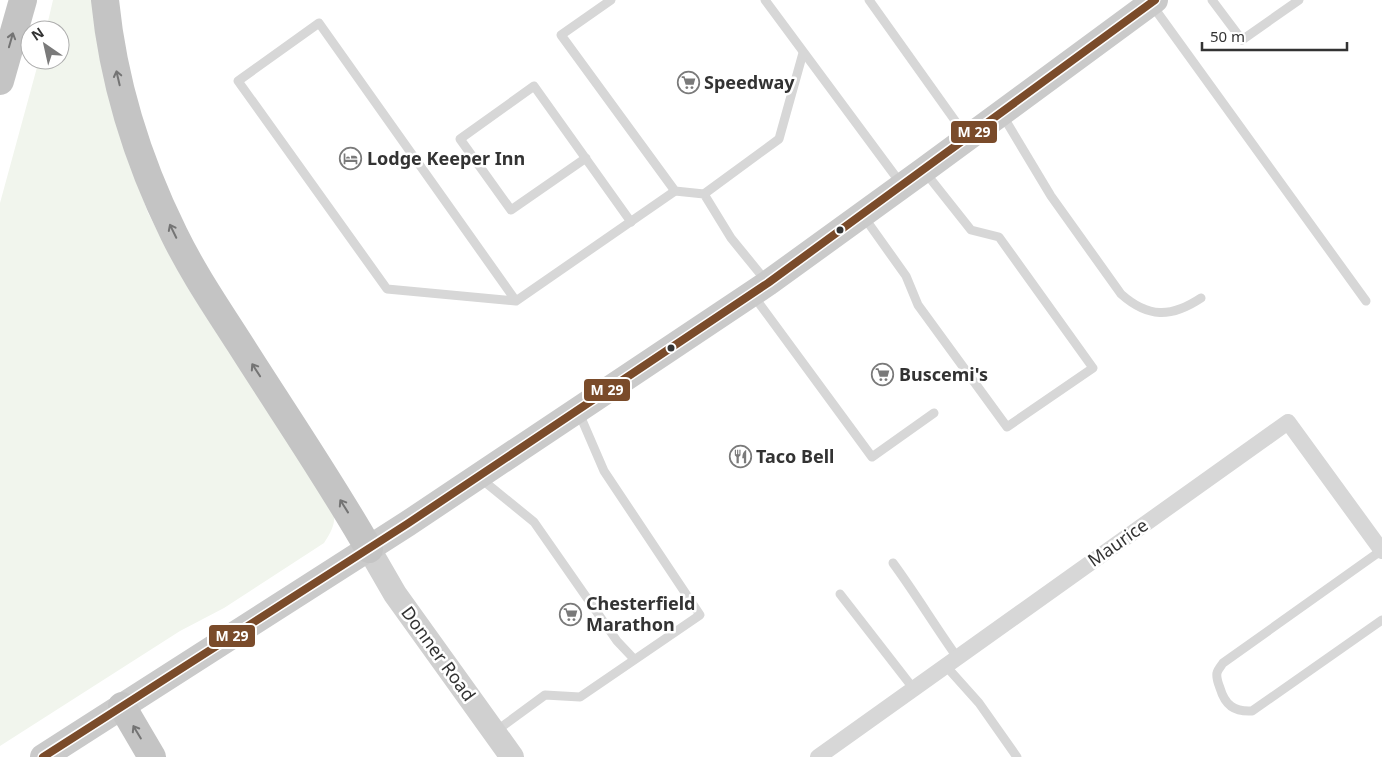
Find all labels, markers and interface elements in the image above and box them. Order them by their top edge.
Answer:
north arrow [20,20,70,70]
scale bar [1202,20,1347,52]
text: N [27,23,47,45]
text: 50 m [1210,26,1245,46]
one-way arrow [7,33,17,49]
place label: Speedway [704,70,795,94]
one-way arrow [113,71,122,87]
supermarket icon: Speedway [676,71,700,95]
line badge: M 29 [950,120,998,144]
text: M 29 [958,122,990,141]
place label: Lodge Keeper Inn [367,146,525,170]
hotel icon: Lodge Keeper Inn [339,147,363,171]
one-way arrow [167,224,177,239]
unlabelled marker [835,225,845,235]
unlabelled marker [666,343,676,353]
place label: Buscemi's [899,362,988,386]
one-way arrow [251,363,261,377]
supermarket icon: Buscemi's [871,363,895,387]
line badge: M 29 [583,378,631,402]
text: M 29 [591,380,623,399]
place label: Taco Bell [756,444,834,468]
restaurant icon: Taco Bell [728,445,752,469]
one-way arrow [339,500,349,514]
street label: Maurice [1083,513,1152,572]
place label: Chesterfield Marathon [586,591,695,636]
street label: Donner Road [396,601,481,706]
supermarket icon: Chesterfield Marathon [558,602,582,626]
line badge: M 29 [208,624,256,648]
text: M 29 [216,626,248,645]
one-way arrow [132,725,142,739]

